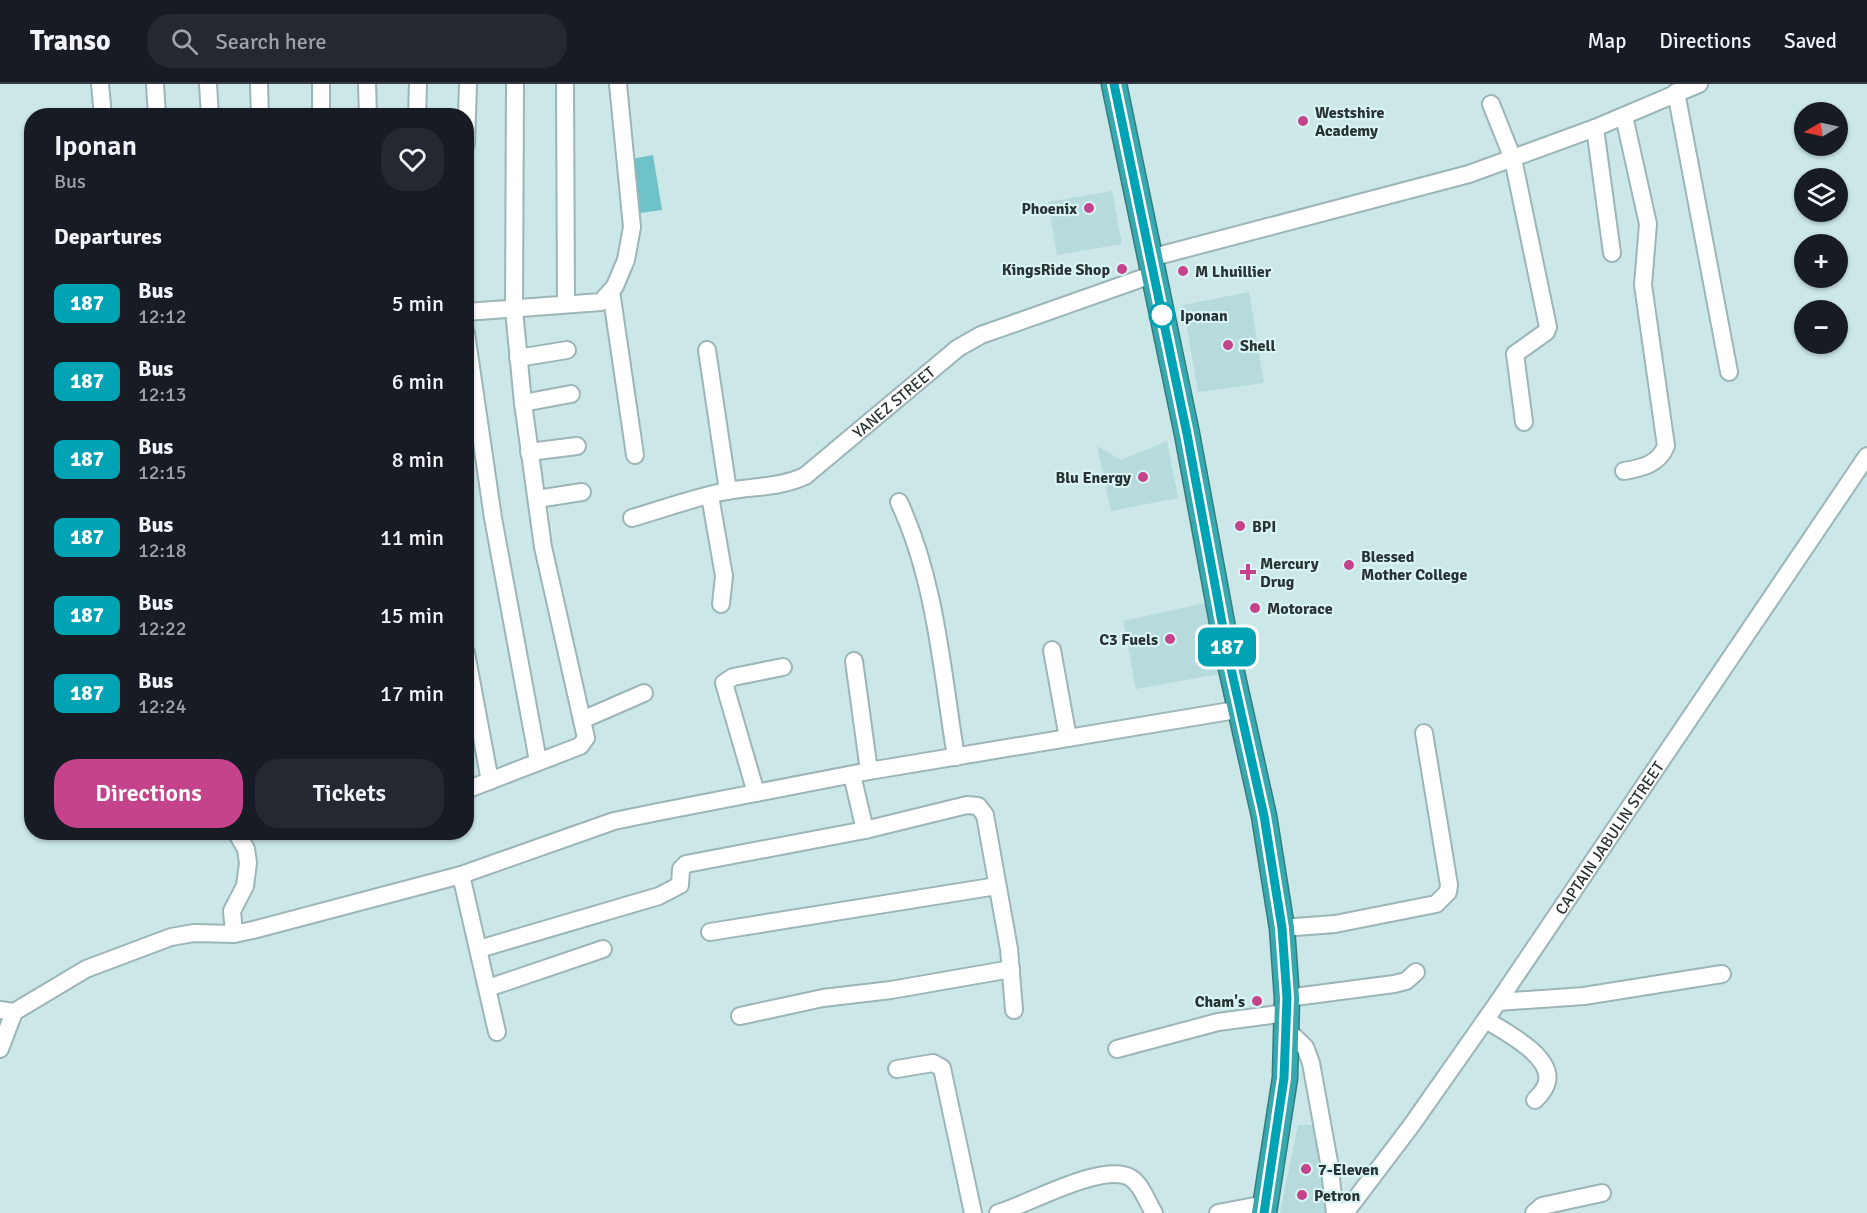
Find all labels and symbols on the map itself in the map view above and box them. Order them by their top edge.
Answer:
north arrow [1794,102,1848,156]
place label: Westshire Academy [1315,103,1385,141]
marker: Westshire Academy [1296,114,1310,128]
place label: Phoenix [1021,199,1077,219]
marker: Phoenix [1082,201,1096,215]
place label: KingsRide Shop [1002,260,1110,280]
marker: KingsRide Shop [1115,262,1129,276]
place label: M Lhuillier [1195,262,1272,282]
marker: M Lhuillier [1176,264,1190,278]
marker: Iponan [1149,302,1175,328]
place label: Iponan [1180,306,1228,326]
place label: Shell [1240,336,1275,356]
marker: Shell [1221,338,1235,352]
street label: YANEZ STREET [849,362,940,443]
place label: Blu Energy [1056,468,1131,488]
marker: Blu Energy [1136,470,1150,484]
place label: BPI [1252,517,1276,537]
marker: BPI [1233,519,1247,533]
place label: Blessed Mother College [1361,547,1467,585]
place label: Mercury Drug [1260,554,1319,592]
marker: Blessed Mother College [1342,558,1356,572]
marker: Mercury Drug [1241,565,1255,579]
place label: Motorace [1267,599,1333,619]
marker: Motorace [1248,601,1262,615]
line badge: 187 [1192,628,1262,666]
place label: C3 Fuels [1099,630,1158,650]
marker: C3 Fuels [1163,632,1177,646]
street label: CAPTAIN JABULIN STREET [1551,758,1669,919]
place label: Cham's [1195,992,1245,1012]
marker: Cham's [1250,994,1264,1008]
place label: 7-Eleven [1318,1160,1379,1180]
marker: 7-Eleven [1299,1162,1313,1176]
place label: Petron [1314,1186,1360,1206]
marker: Petron [1295,1188,1309,1202]

